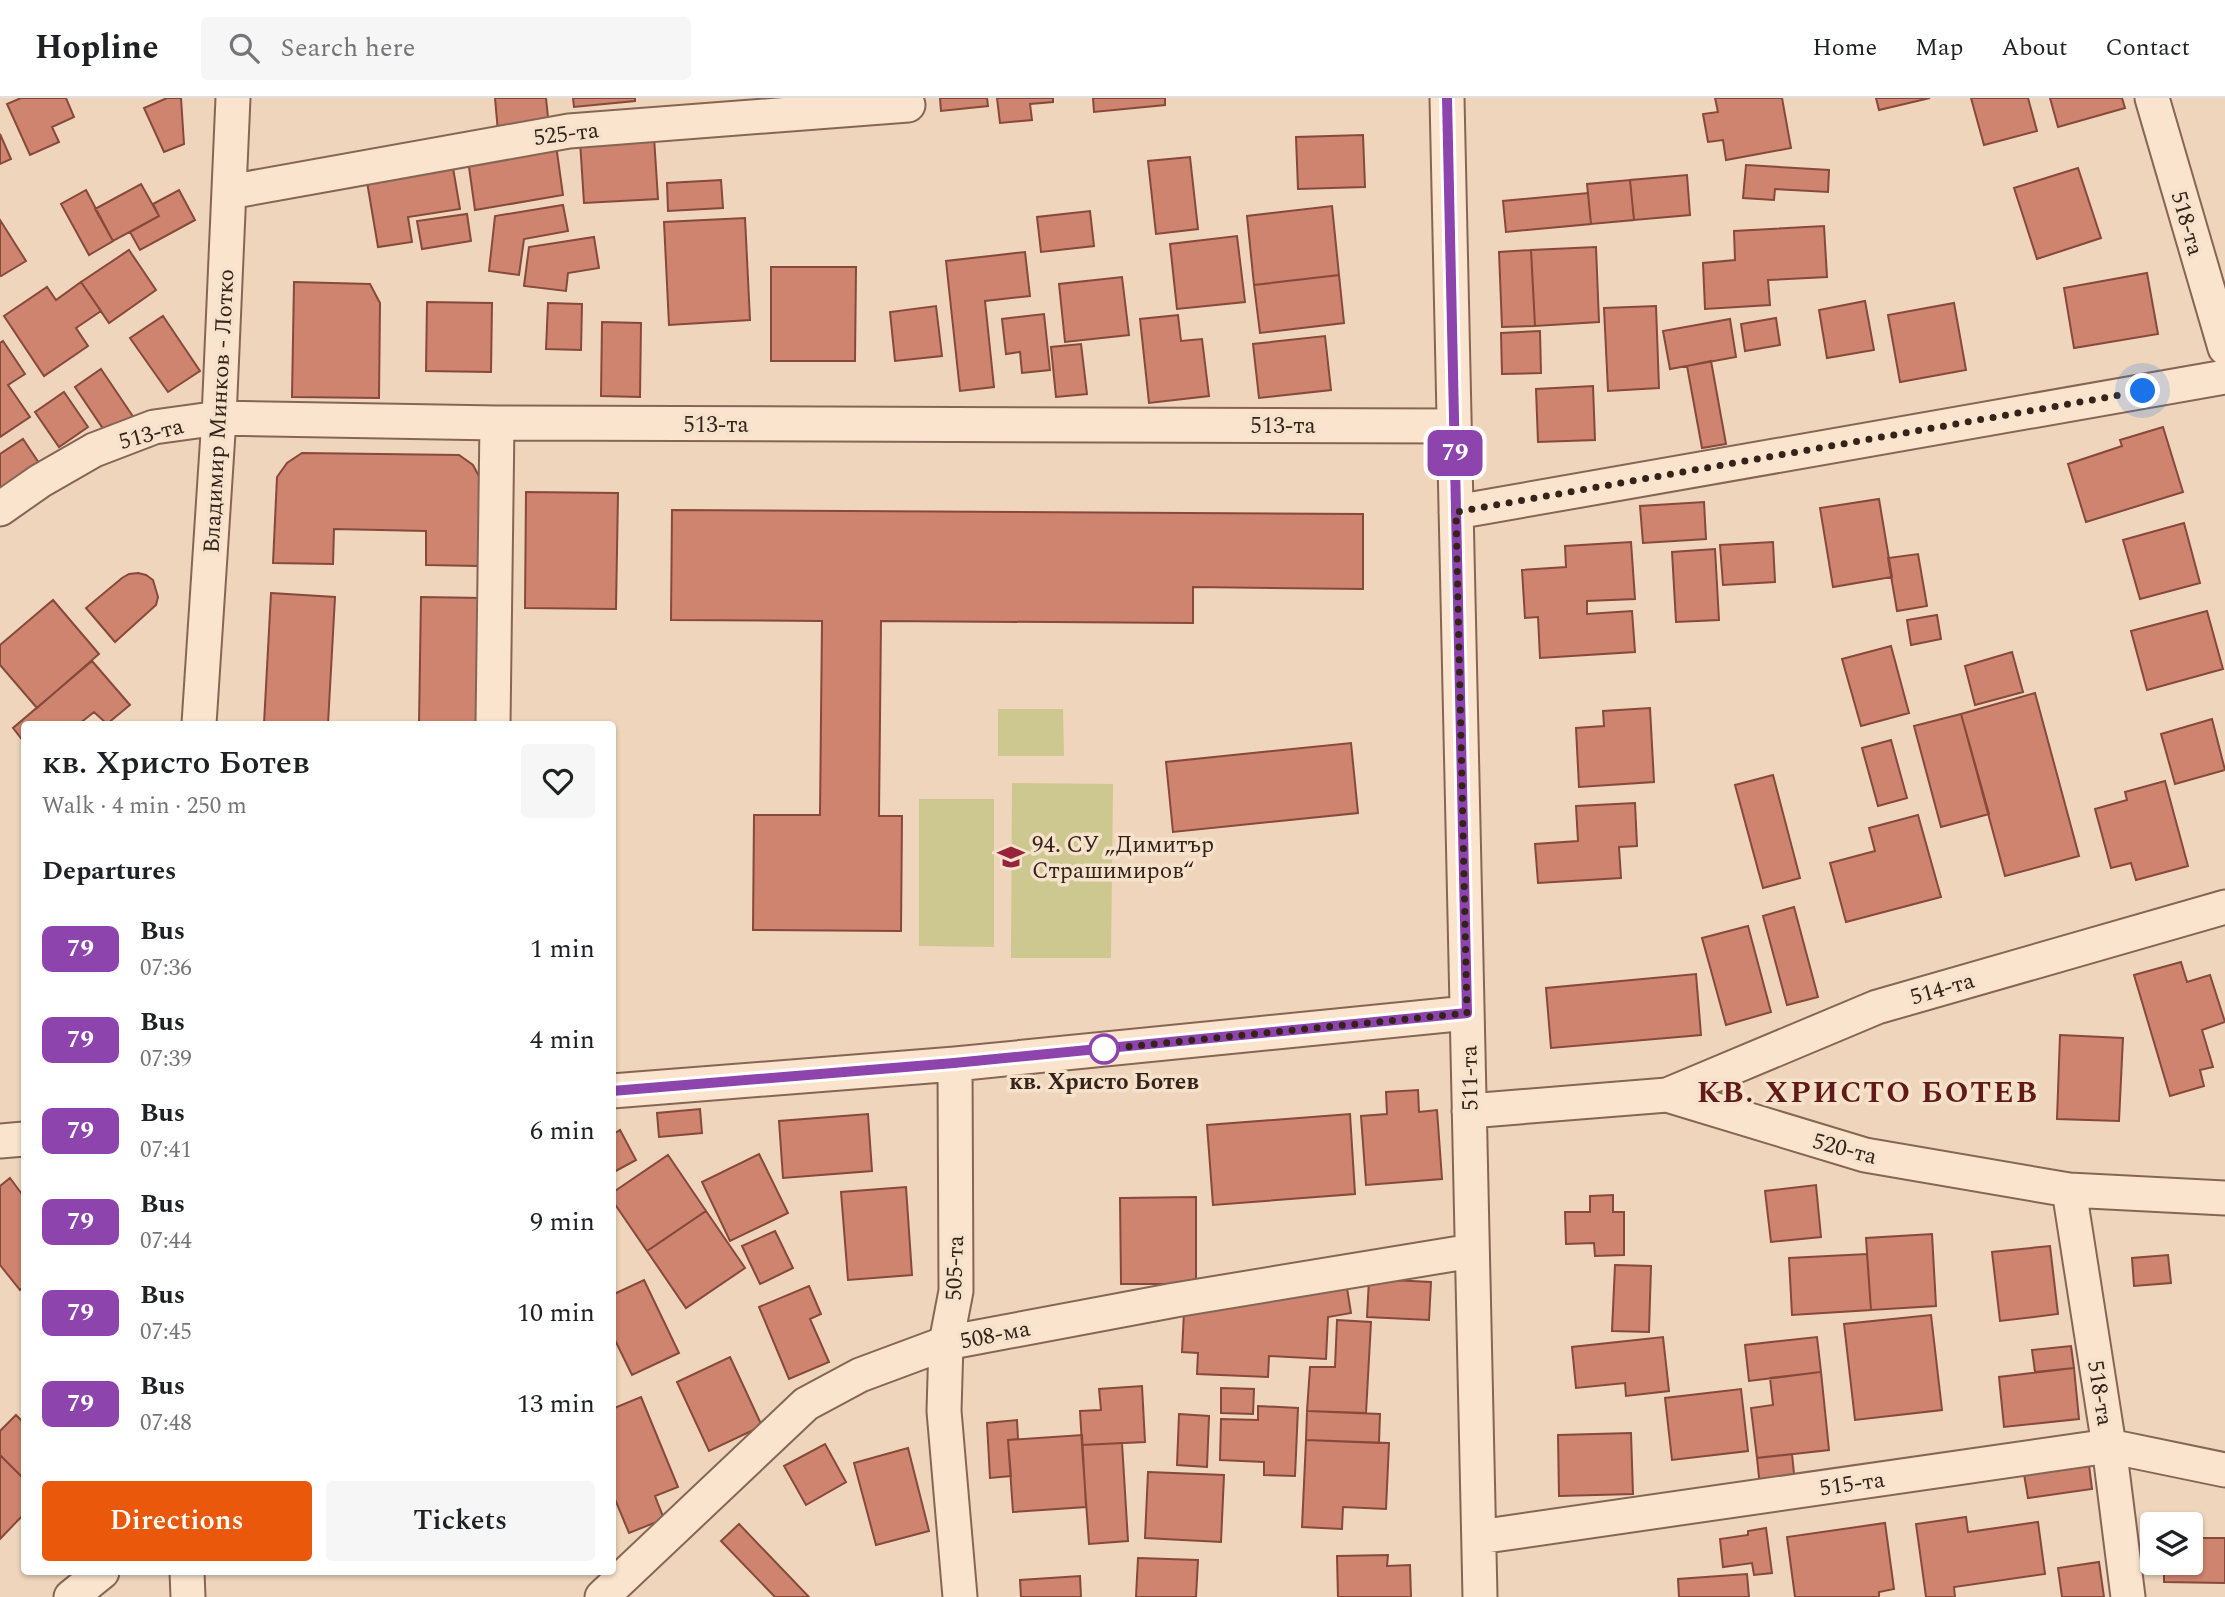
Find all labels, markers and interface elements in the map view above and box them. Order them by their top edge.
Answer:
search box [201,17,691,80]
text: Hopline [35,23,159,73]
text: Search here [281,28,415,68]
icon: search [225,29,263,67]
text: Home [1812,30,1877,66]
text: Map [1915,30,1963,66]
text: About [2001,30,2067,66]
text: Contact [2105,30,2190,66]
street label: 525-та [531,113,601,156]
street label: 518-та [2161,187,2212,260]
street label: Владимир Минков - Лотко [195,268,244,554]
your location [2125,373,2160,408]
street label: 513-та [683,408,749,443]
street label: 513-та [115,409,188,460]
street label: 513-та [1250,409,1316,444]
line badge: 79 [1424,430,1486,476]
text: 79 [1442,435,1468,471]
text: кв. Христо Ботев [42,738,310,788]
button: heart [521,744,595,818]
text: Walk · 4 min · 250 m [42,789,247,824]
place label: 94. СУ „Димитър Страшимиров“ [1032,828,1214,889]
school or university icon: 94. СУ „Димитър Страшимиров“ [996,842,1026,872]
text: Departures [42,851,176,891]
text: Bus [140,911,185,951]
text: 1 min [530,929,595,969]
text: 79 [67,931,94,967]
text: 07:36 [140,951,192,986]
street label: 514-та [1906,964,1979,1015]
text: Bus [140,1002,185,1042]
text: 4 min [530,1020,595,1060]
text: 79 [67,1022,94,1058]
marker: кв. Христо Ботев [1089,1034,1119,1064]
text: 07:39 [140,1042,192,1077]
street label: 511-та [1452,1045,1489,1111]
place label: кв. Христо Ботев [1009,1065,1199,1100]
district label: КВ. ХРИСТО БОТЕВ [1697,1070,2039,1116]
text: Bus [140,1093,185,1133]
text: 6 min [530,1111,595,1151]
text: 79 [67,1113,94,1149]
street label: 520-та [1808,1124,1881,1175]
text: 07:41 [140,1133,192,1168]
text: Bus [140,1184,185,1224]
text: 9 min [530,1202,595,1242]
text: 79 [67,1204,94,1240]
text: 07:44 [140,1224,192,1259]
street label: 505-та [937,1235,974,1301]
text: Bus [140,1275,185,1315]
text: 10 min [517,1293,595,1333]
text: 79 [67,1295,94,1331]
street label: 508-ма [957,1312,1033,1359]
text: 07:45 [140,1315,192,1350]
street label: 518-та [2077,1358,2122,1428]
text: Bus [140,1366,185,1406]
text: 13 min [517,1384,595,1424]
text: 79 [67,1386,94,1422]
text: 07:48 [140,1406,192,1441]
street label: 515-та [1817,1463,1887,1506]
button: Directions [42,1481,312,1561]
button: Tickets [326,1481,595,1561]
map controls [2140,1512,2203,1575]
button: layers [2140,1512,2203,1575]

